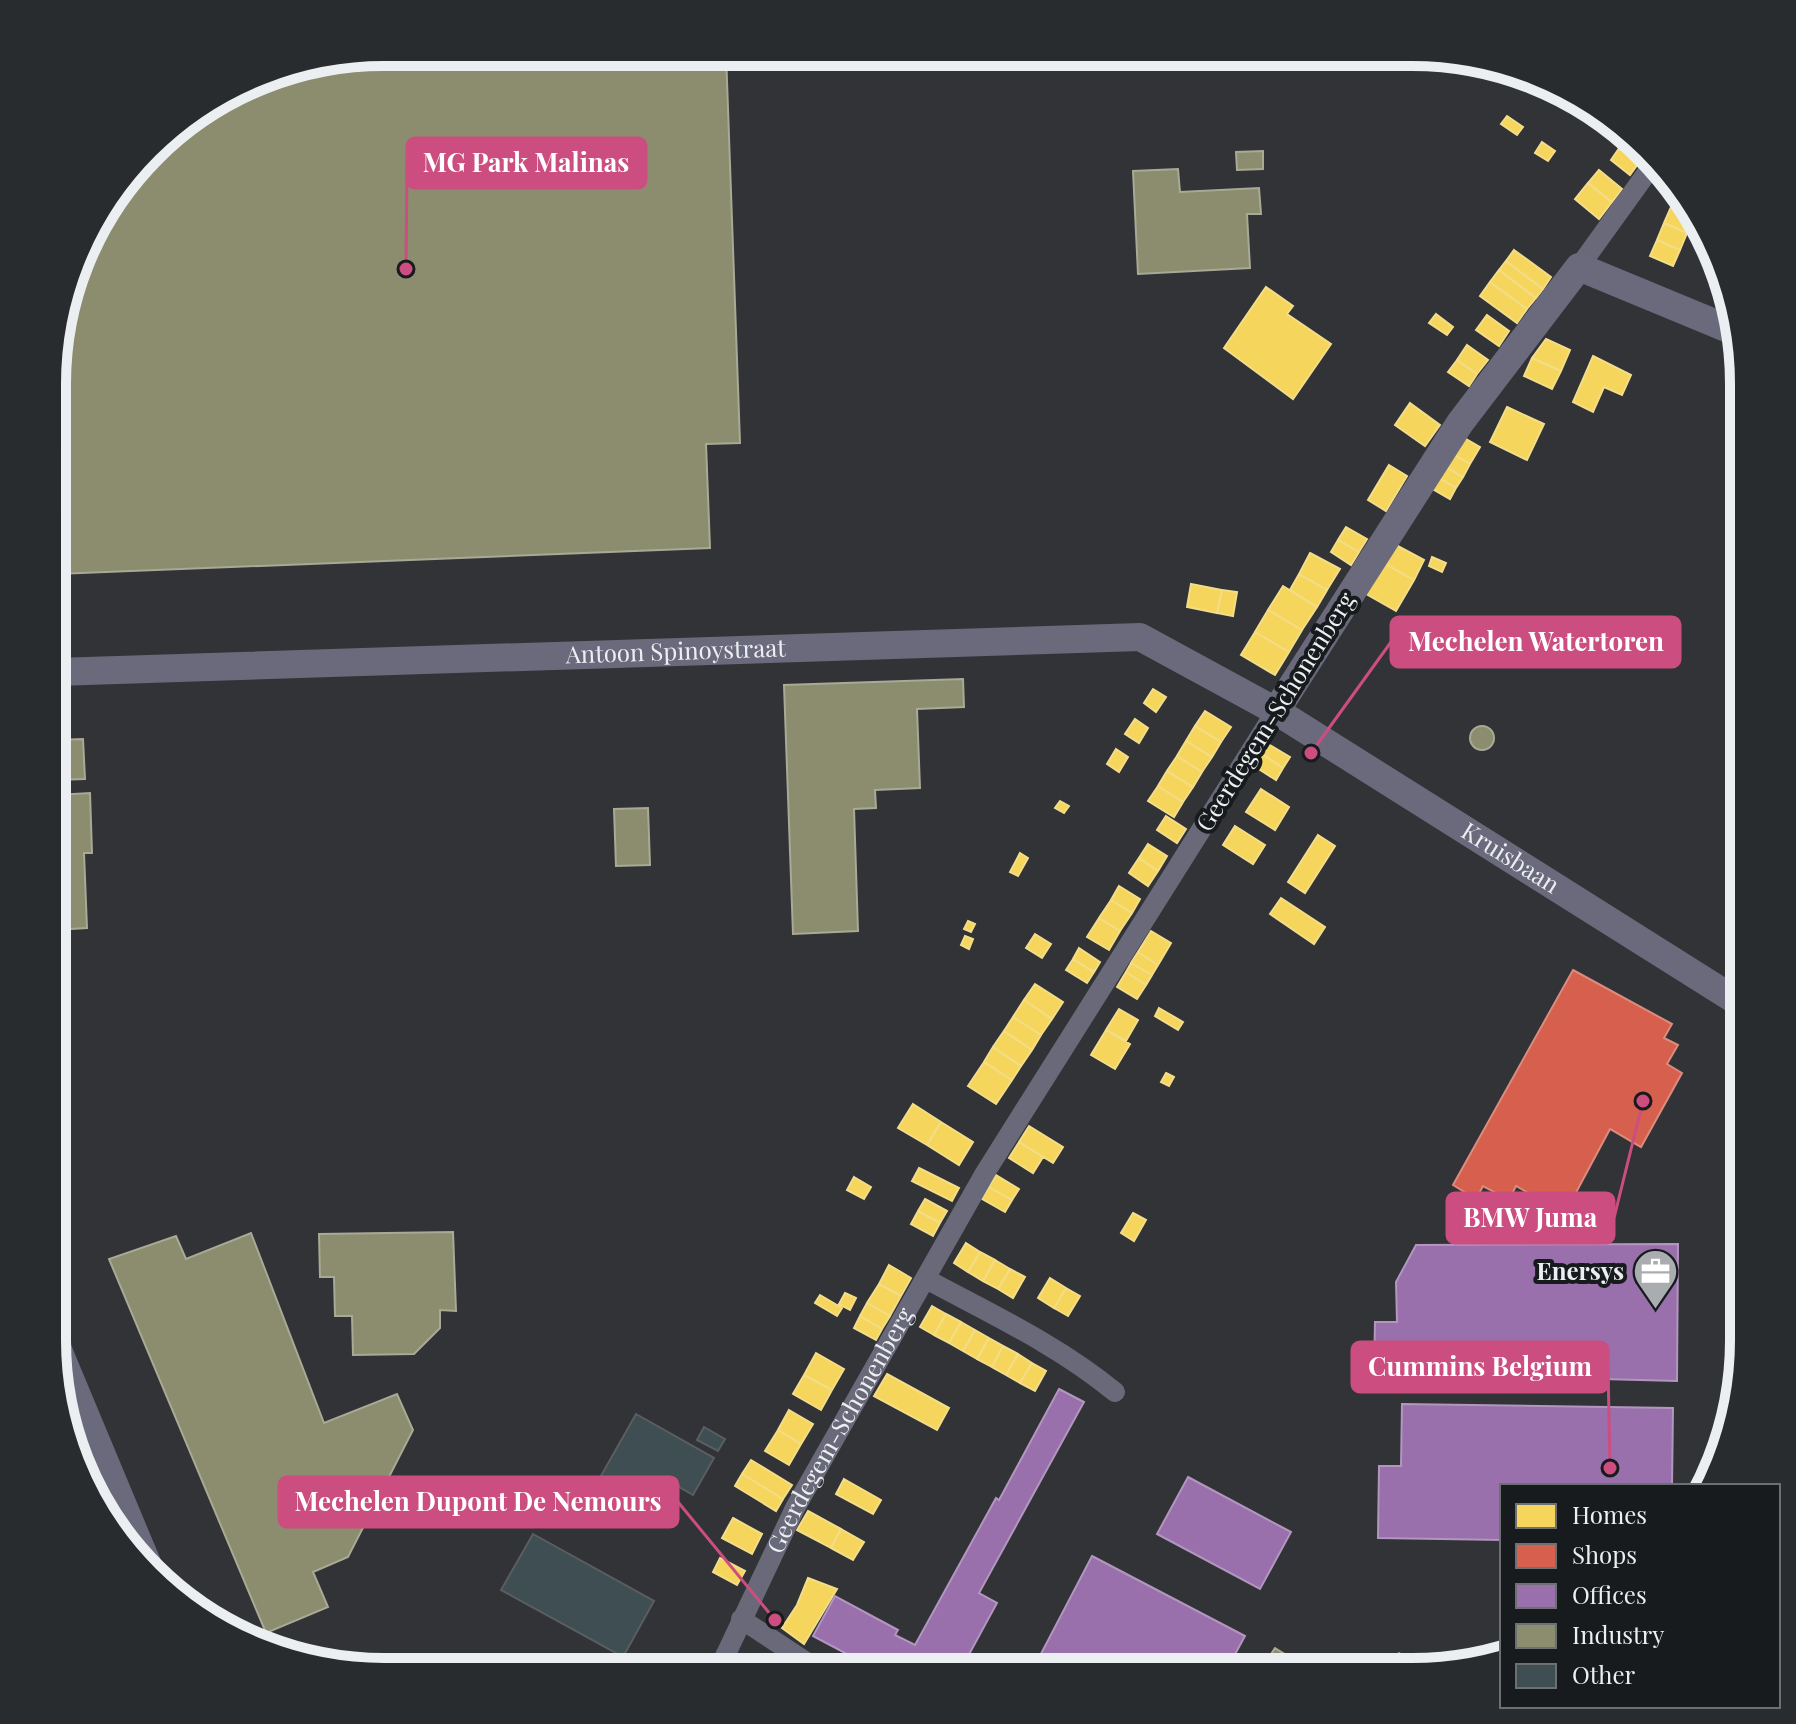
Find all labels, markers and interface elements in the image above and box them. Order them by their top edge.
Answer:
callout: MG Park Malinas [407,138,646,188]
text: MG Park Malinas [423,144,629,179]
street label: Geerdegem-Schonenberg [1187,585,1361,837]
callout: Mechelen Watertoren [1391,617,1680,667]
text: Mechelen Watertoren [1408,623,1664,658]
street label: Antoon Spinoystraat [564,630,787,670]
street label: Kruisbaan [1456,814,1566,899]
callout: BMW Juma [1447,1193,1614,1243]
text: BMW Juma [1463,1199,1598,1234]
office icon: Enersys [1631,1248,1679,1311]
place label: Enersys [1537,1254,1624,1286]
street label: Geerdegem-Schonenberg [758,1300,920,1558]
callout: Cummins Belgium [1352,1342,1608,1392]
text: Cummins Belgium [1368,1348,1592,1383]
callout: Mechelen Dupont De Nemours [279,1477,678,1527]
text: Mechelen Dupont De Nemours [294,1483,662,1518]
legend [1500,1484,1780,1708]
text: Homes [1572,1498,1647,1530]
text: Shops [1572,1538,1637,1570]
text: Offices [1572,1578,1647,1610]
text: Industry [1572,1618,1664,1650]
text: Other [1572,1658,1636,1690]

